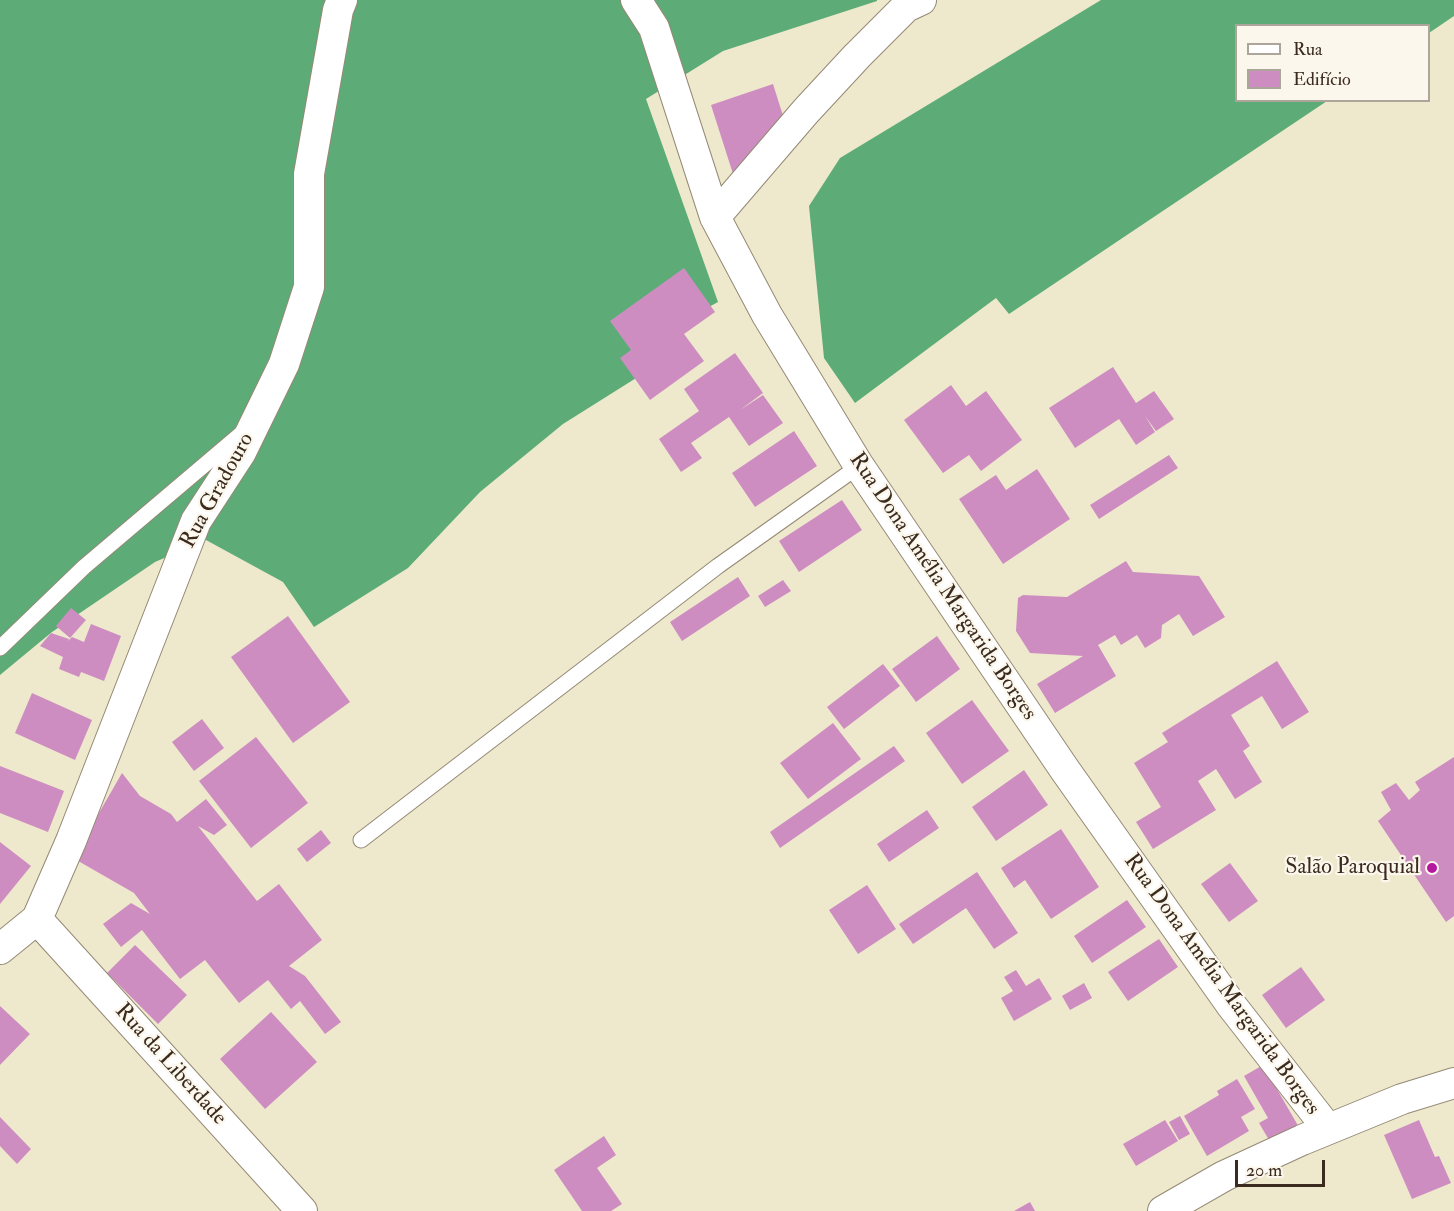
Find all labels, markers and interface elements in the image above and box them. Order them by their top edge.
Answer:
legend [1235,24,1430,102]
text: Rua [1293,38,1322,61]
text: Edifício [1293,68,1351,91]
street label: Rua Gradouro [175,429,261,553]
street label: Rua Dona Amélia Margarida Borges [842,448,1042,726]
street label: Rua Dona Amélia Margarida Borges [1117,849,1325,1121]
place label: Salão Paroquial [1285,855,1420,881]
marker: Salão Paroquial [1425,861,1439,875]
street label: Rua da Liberdade [108,999,232,1131]
scale bar [1238,1148,1328,1186]
text: 20 m [1246,1159,1282,1182]

